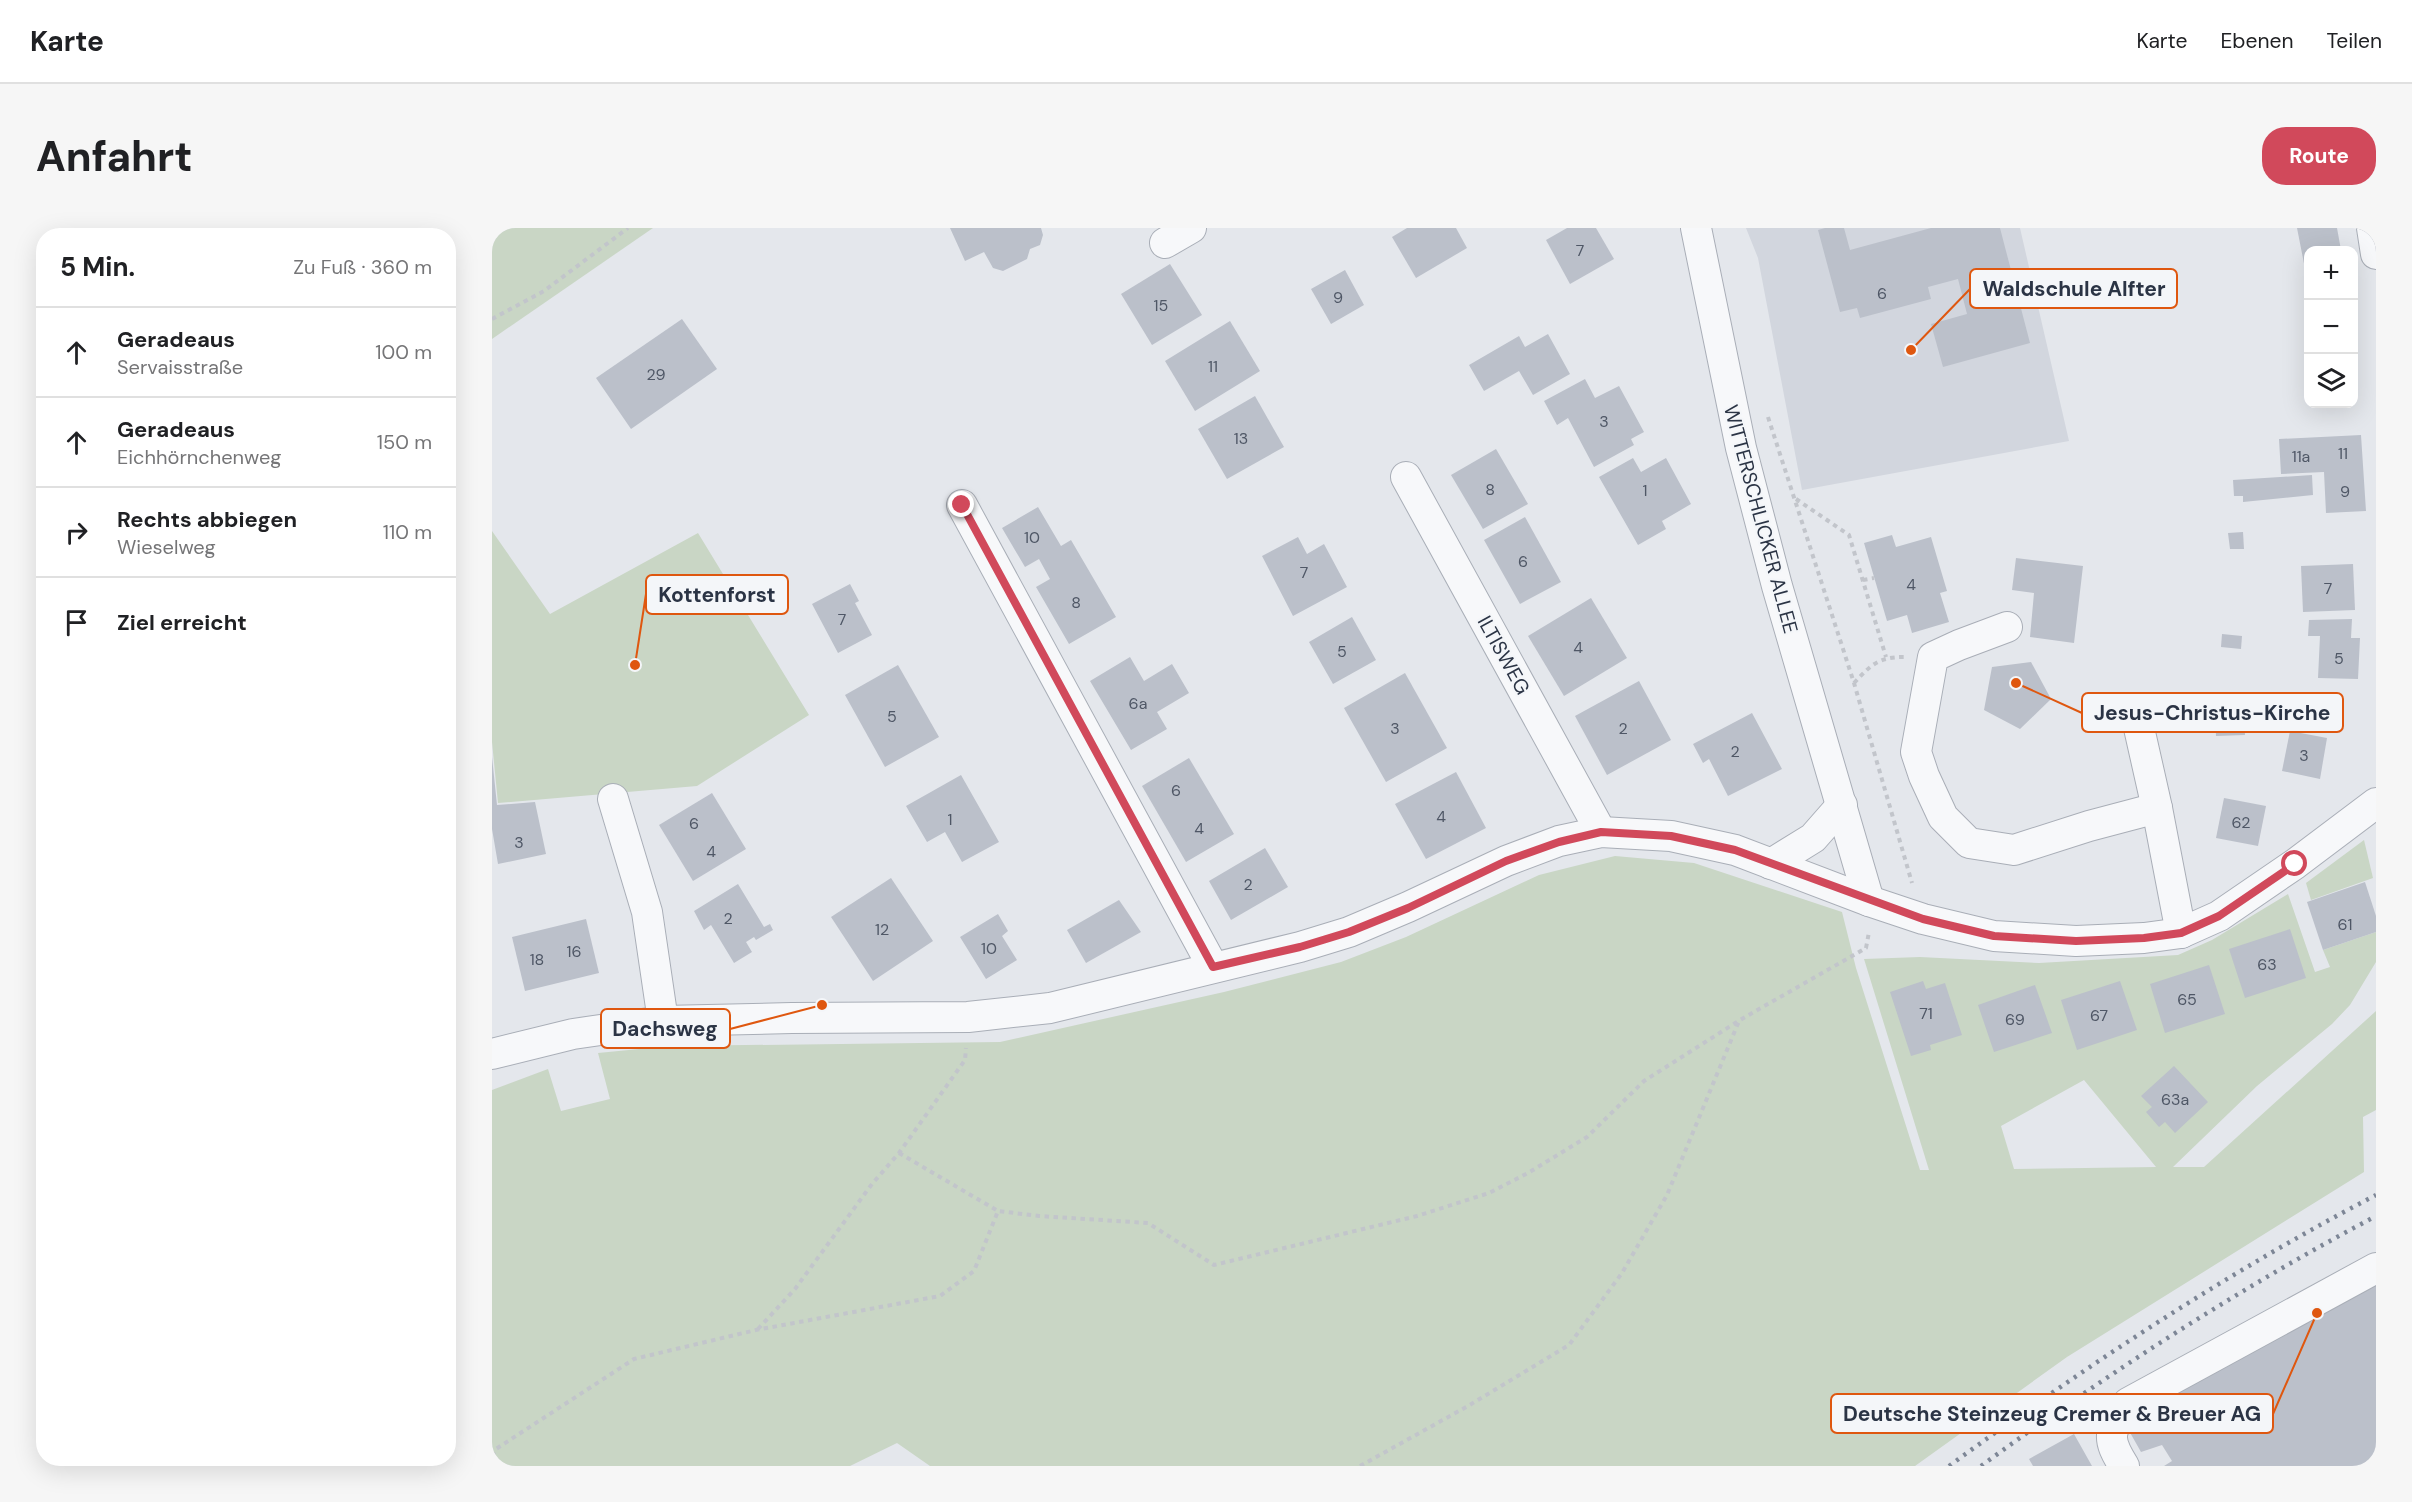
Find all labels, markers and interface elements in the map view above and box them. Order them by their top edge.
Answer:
text: Karte [30,23,104,60]
text: Karte [2137,27,2187,55]
text: Ebenen [2220,27,2293,55]
text: Teilen [2326,27,2382,55]
button: Route [2262,127,2376,185]
text: Anfahrt [36,129,192,184]
house number: 7 [1576,240,1584,261]
map controls [2304,246,2358,408]
button: + [2304,246,2358,300]
text: 5 Min. [60,250,135,284]
text: Zu Fuß · 360 m [293,254,432,280]
callout: Waldschule Alfter [1970,269,2177,308]
text: Waldschule Alfter [1982,275,2166,303]
house number: 6 [1877,283,1887,304]
house number: 9 [1333,287,1343,308]
house number: 15 [1154,295,1168,316]
button: − [2304,300,2358,354]
text: Geradeaus [117,325,235,354]
icon: ahead [60,336,93,369]
text: 100 m [375,339,432,365]
text: Servaisstraße [117,354,243,380]
button: layers [2304,354,2358,408]
house number: 11 [1208,356,1218,377]
house number: 29 [646,364,666,385]
street label: WITTERSCHLICKER ALLEE [1718,402,1804,636]
house number: 3 [1599,411,1609,432]
text: Geradeaus [117,415,235,444]
icon: ahead [60,426,93,459]
house number: 13 [1234,428,1248,449]
text: 150 m [377,429,432,455]
house number: 11 [2338,443,2348,464]
text: Eichhörnchenweg [117,444,281,470]
house number: 11a [2292,446,2310,467]
house number: 8 [1485,479,1495,500]
house number: 1 [1643,480,1648,501]
house number: 9 [2340,481,2350,502]
route end [948,491,974,517]
text: Rechts abbiegen [117,505,297,534]
icon: right [60,516,93,549]
text: 110 m [383,519,432,545]
house number: 10 [1024,527,1040,548]
text: Wieselweg [117,534,216,560]
house number: 6 [1518,551,1528,572]
house number: 7 [1300,562,1308,583]
house number: 4 [1906,574,1916,595]
callout: Kottenforst [646,575,788,614]
house number: 7 [2324,578,2332,599]
text: Kottenforst [658,581,776,609]
house number: 8 [1071,592,1081,613]
icon: arrive [60,606,93,639]
text: Ziel erreicht [117,608,247,637]
house number: 7 [838,609,846,630]
street label: ILTISWEG [1472,611,1536,699]
house number: 4 [1573,637,1583,658]
house number: 5 [1337,641,1347,662]
house number: 5 [2334,648,2344,669]
house number: 6a [1129,693,1147,714]
callout: Jesus-Christus-Kirche [2082,693,2343,732]
text: Jesus-Christus-Kirche [2094,699,2330,727]
house number: 5 [887,706,897,727]
house number: 3 [1390,718,1400,739]
house number: 2 [1618,718,1628,739]
house number: 2 [1730,741,1740,762]
house number: 3 [2299,745,2309,766]
house number: 6 [1171,780,1181,801]
house number: 4 [1436,806,1446,827]
house number: 1 [948,809,953,830]
house number: 62 [2232,812,2250,833]
house number: 6 [689,813,699,834]
house number: 4 [1194,818,1204,839]
house number: 3 [514,832,524,853]
house number: 4 [706,841,716,862]
route start [2281,850,2307,876]
house number: 2 [1243,874,1253,895]
house number: 2 [723,908,733,929]
house number: 61 [2337,914,2353,935]
house number: 12 [875,919,889,940]
house number: 10 [981,938,997,959]
house number: 16 [566,941,582,962]
house number: 18 [530,949,544,970]
house number: 63 [2257,954,2277,975]
house number: 65 [2177,989,2197,1010]
house number: 71 [1919,1003,1933,1024]
house number: 67 [2090,1005,2108,1026]
callout: Dachsweg [601,1009,730,1048]
house number: 69 [2005,1009,2025,1030]
text: Dachsweg [612,1015,718,1043]
house number: 63a [2161,1089,2189,1110]
callout: Deutsche Steinzeug Cremer & Breuer AG [1831,1394,2273,1433]
text: Deutsche Steinzeug Cremer & Breuer AG [1843,1400,2261,1428]

